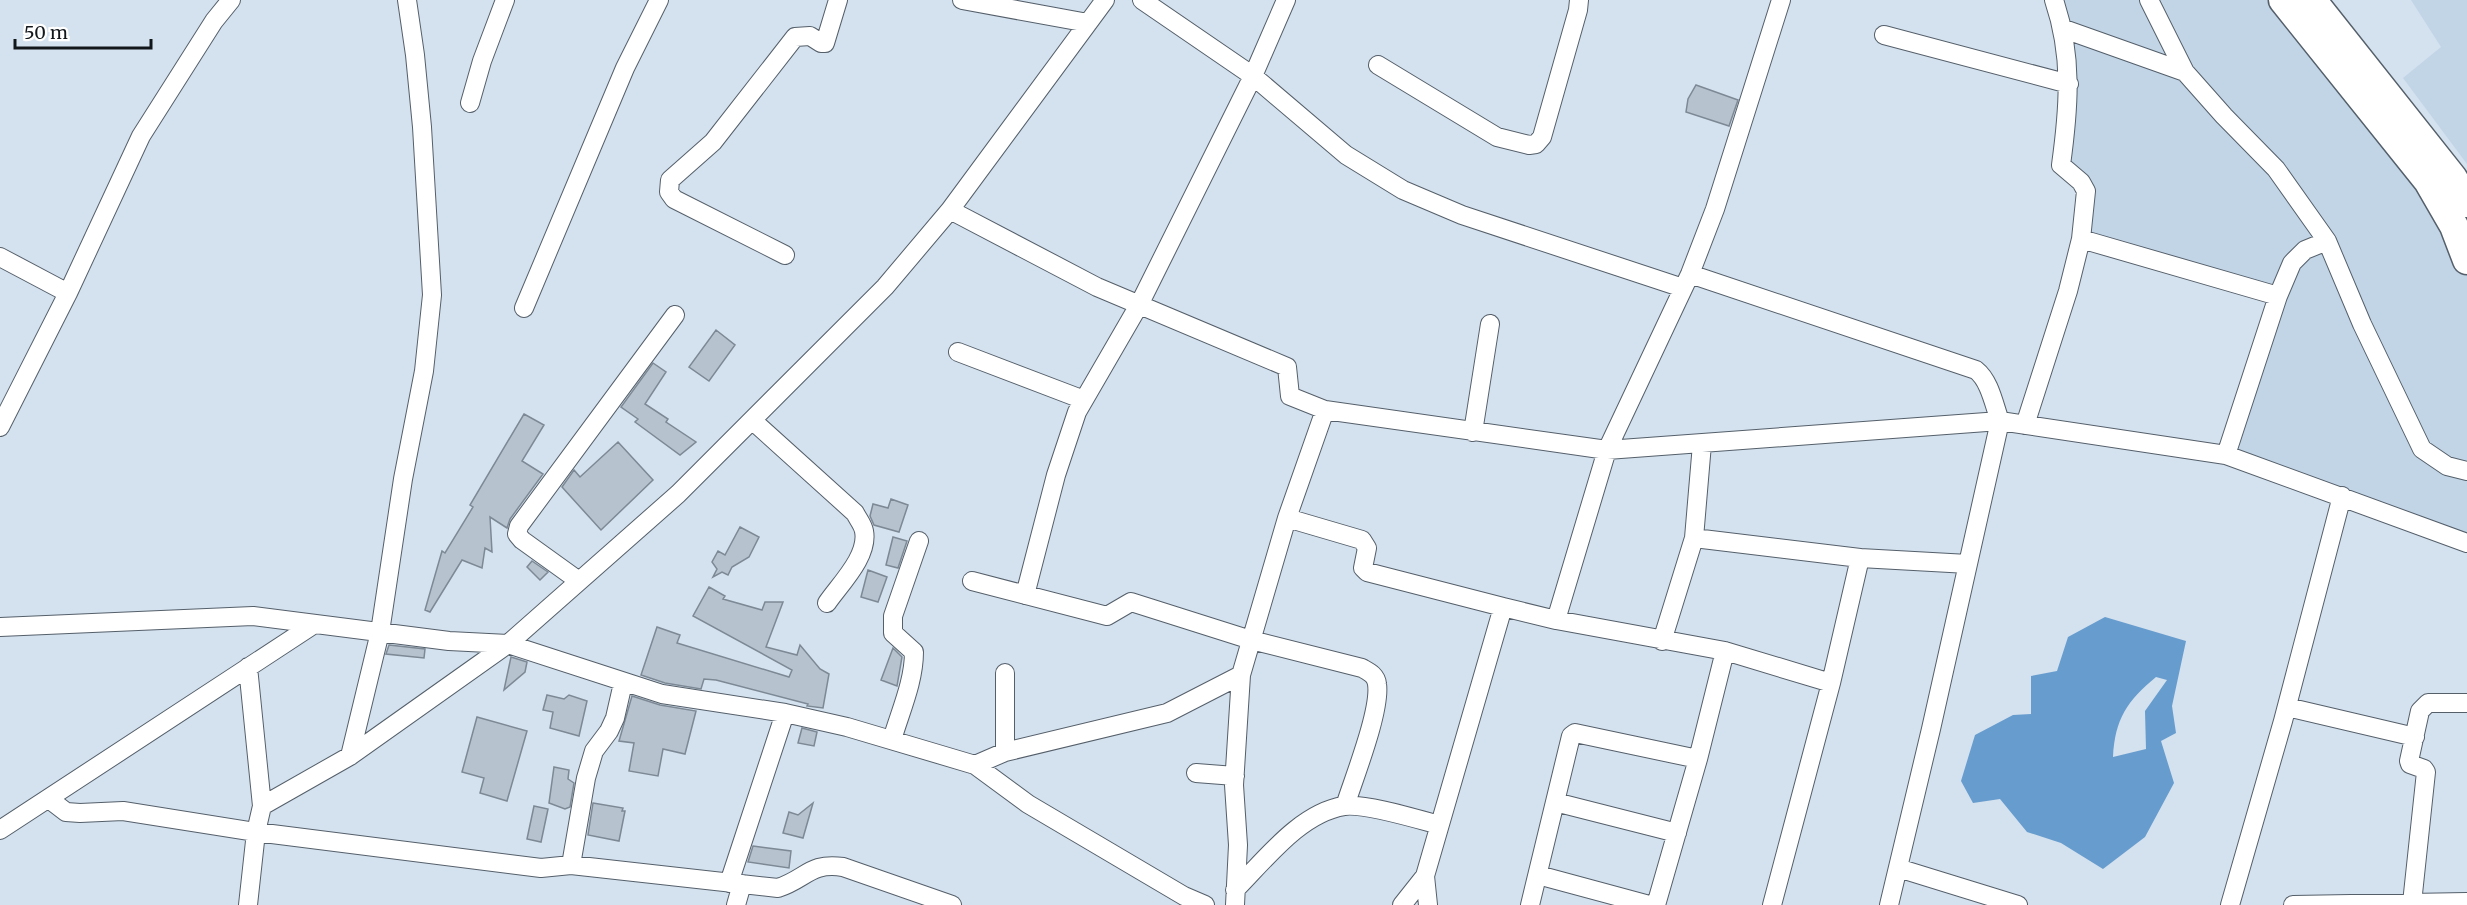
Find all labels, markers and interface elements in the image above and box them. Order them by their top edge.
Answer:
scale bar [15,12,152,50]
text: 50 m [24,21,68,44]

